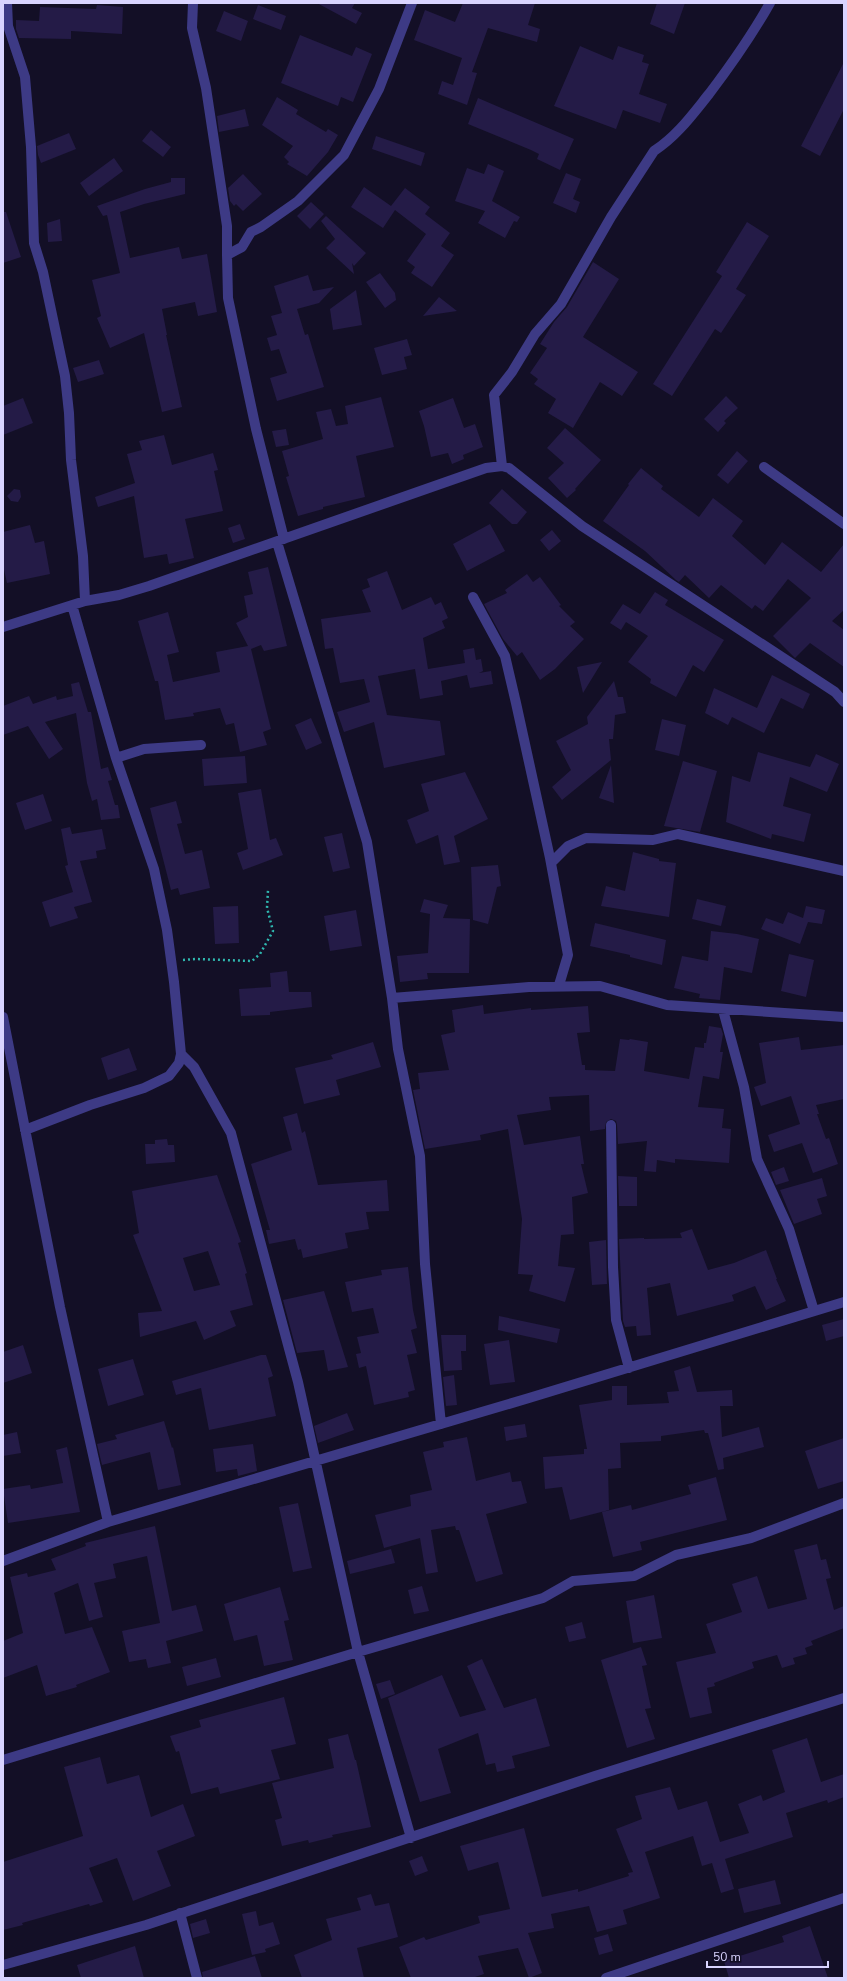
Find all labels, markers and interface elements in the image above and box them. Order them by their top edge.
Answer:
scale bar [707,1943,828,1969]
text: 50 m [713,1949,741,1965]

